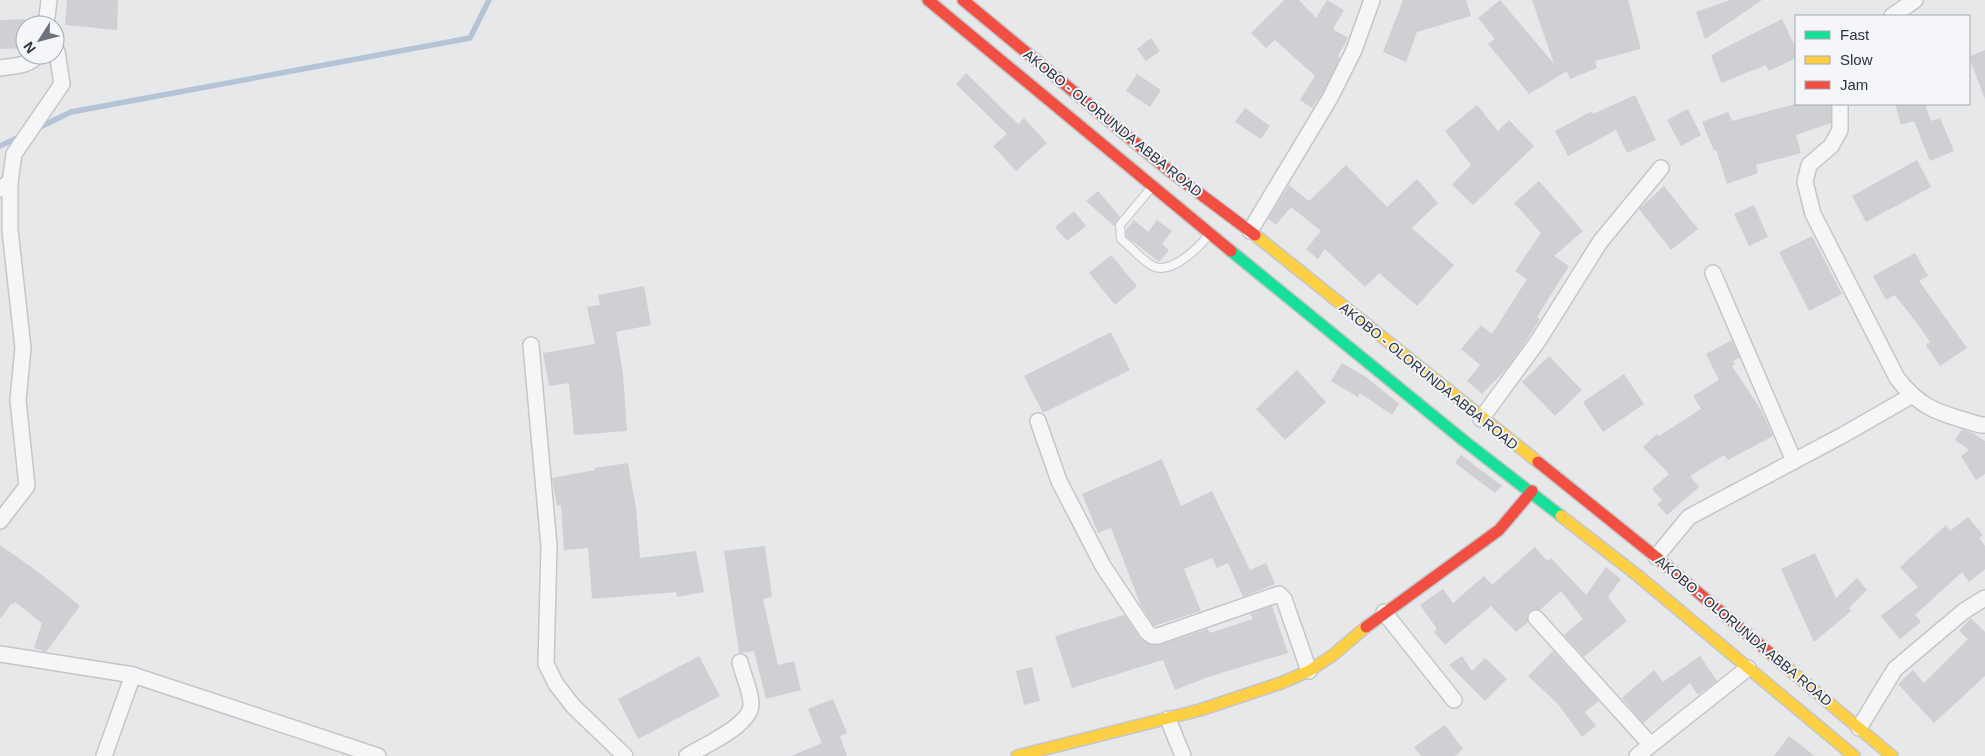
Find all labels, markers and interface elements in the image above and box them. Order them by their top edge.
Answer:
north arrow [15,15,65,65]
legend [1795,15,1970,105]
text: Fast [1840,26,1870,43]
text: N [20,39,39,56]
street label: AKOBO - OLORUNDA ABBA ROAD [1021,46,1205,200]
text: Slow [1840,51,1873,68]
text: Jam [1840,76,1868,93]
street label: AKOBO - OLORUNDA ABBA ROAD [1337,299,1521,453]
street label: AKOBO - OLORUNDA ABBA ROAD [1653,553,1835,709]

